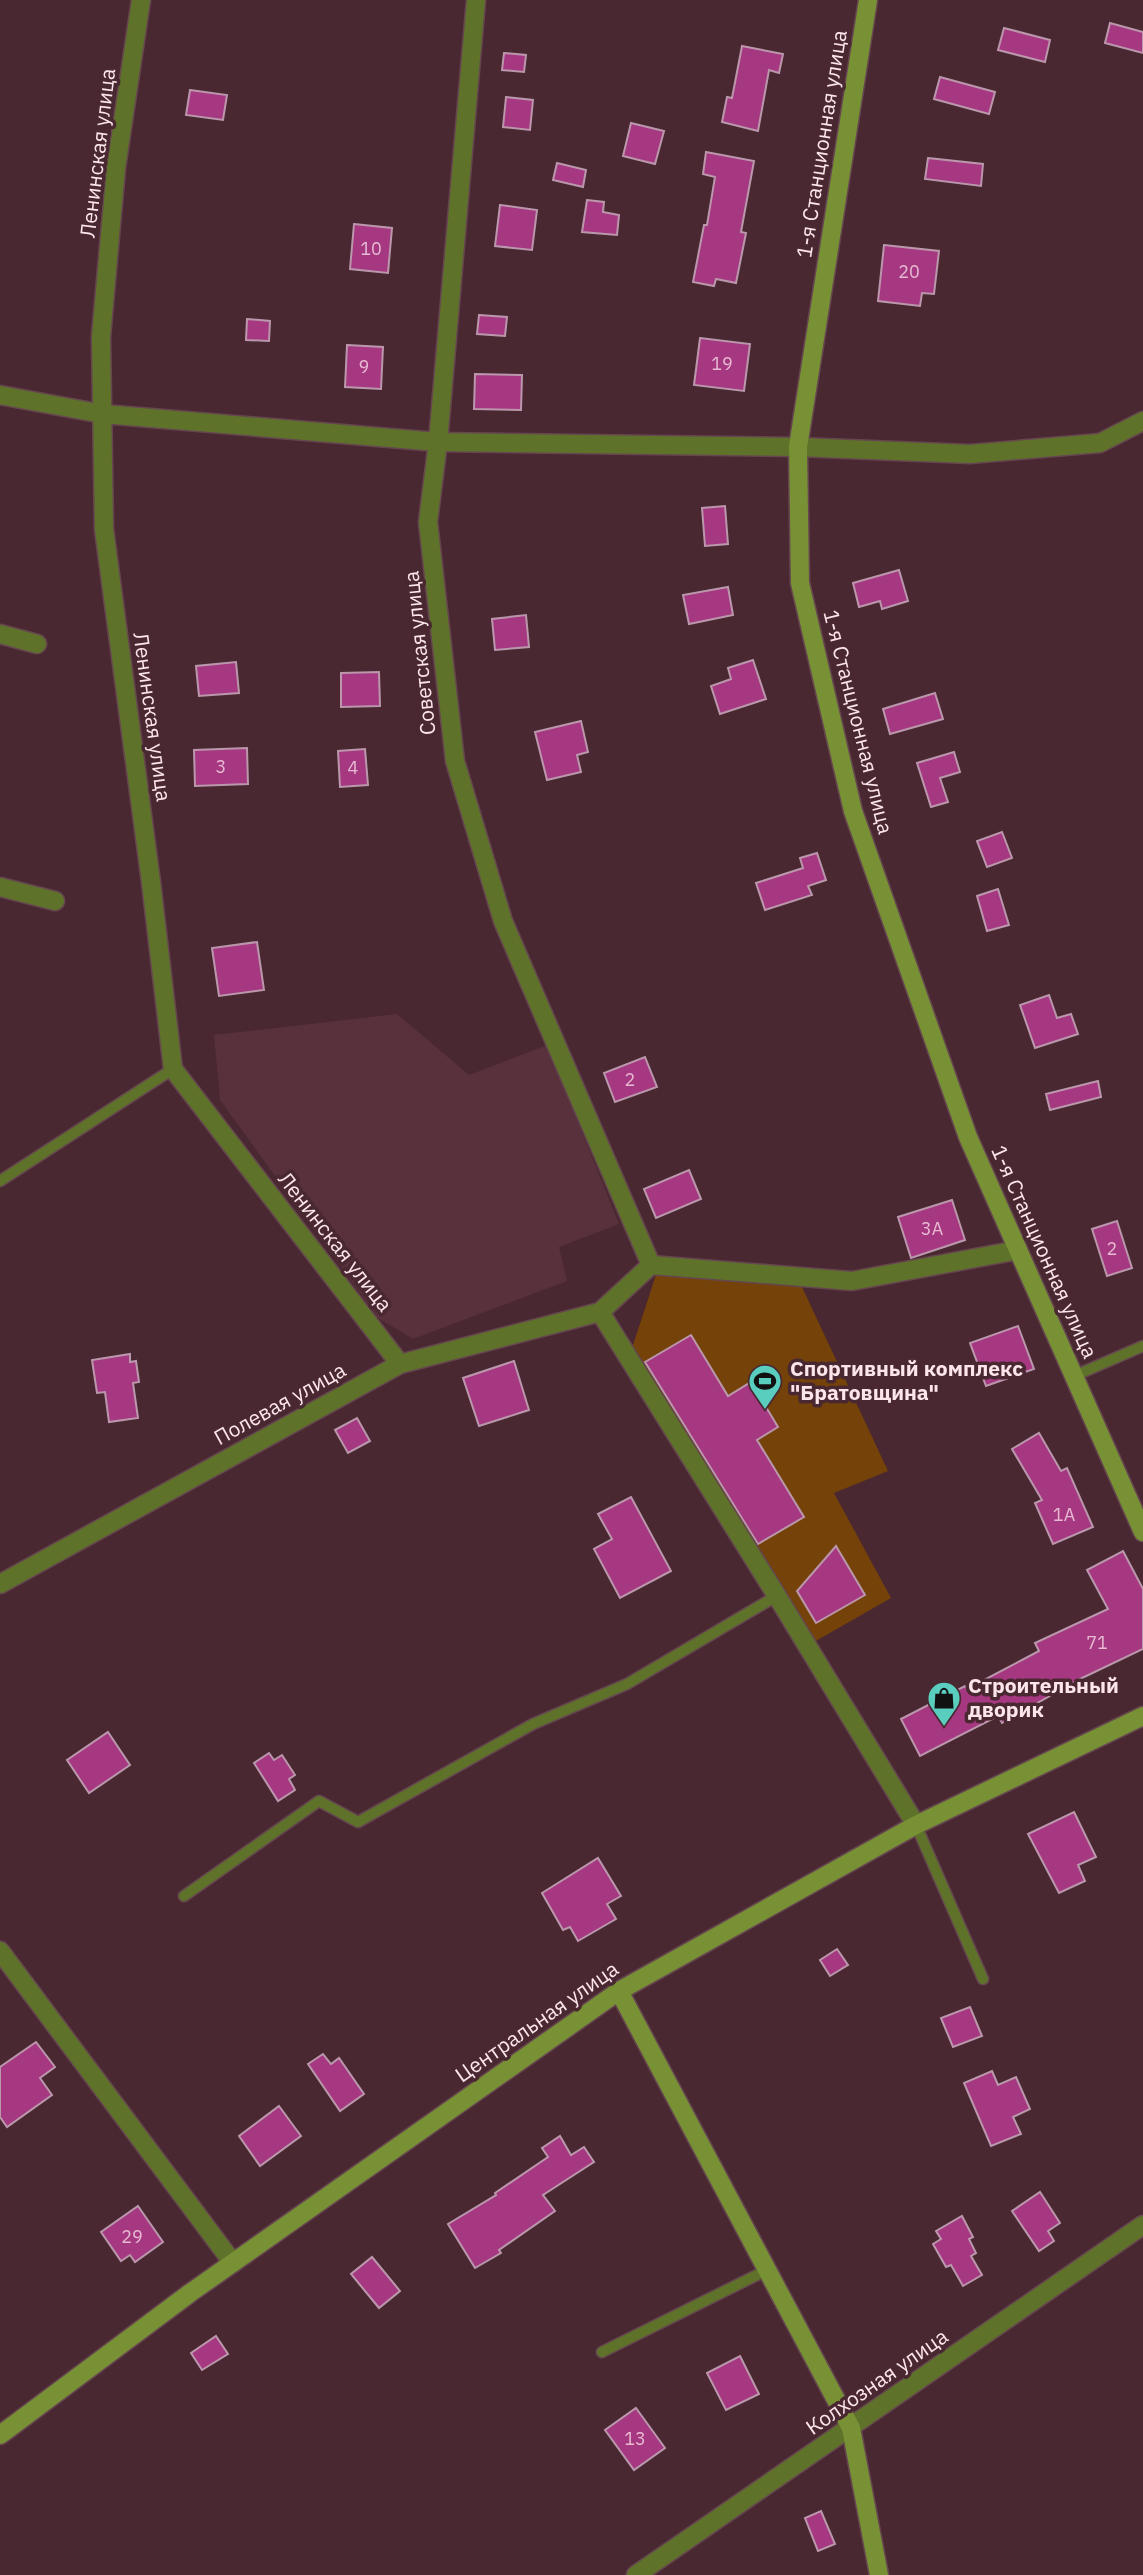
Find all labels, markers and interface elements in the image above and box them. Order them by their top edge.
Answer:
street label: 1-я Станционная улица [789,28,853,260]
street label: Ленинская улица [73,67,121,239]
house number: 10 [360,237,382,260]
house number: 20 [898,260,920,283]
house number: 19 [711,352,733,375]
house number: 9 [359,355,369,378]
street label: Советская улица [396,570,442,737]
street label: 1-я Станционная улица [818,607,900,837]
street label: Ленинская улица [127,631,179,803]
house number: 3 [216,755,226,778]
house number: 4 [348,756,359,779]
house number: 2 [625,1068,635,1091]
street label: 1-я Станционная улица [985,1141,1105,1363]
street label: Ленинская улица [272,1166,399,1317]
house number: 3А [921,1217,944,1240]
house number: 2 [1107,1237,1117,1260]
place label: Спортивный комплекс "Братовщина" [790,1354,1023,1406]
street label: Полевая улица [209,1355,351,1451]
sports icon: Спортивный комплекс "Братовщина" [746,1362,784,1411]
house number: 1А [1053,1503,1076,1526]
house number: 71 [1086,1631,1108,1654]
place label: Строительный дворик [968,1671,1119,1723]
shop icon: Строительный дворик [925,1679,963,1728]
street label: Центральная улица [449,1954,624,2088]
house number: 29 [121,2225,143,2248]
street label: Колхозная улица [800,2322,953,2441]
house number: 13 [624,2427,646,2450]

